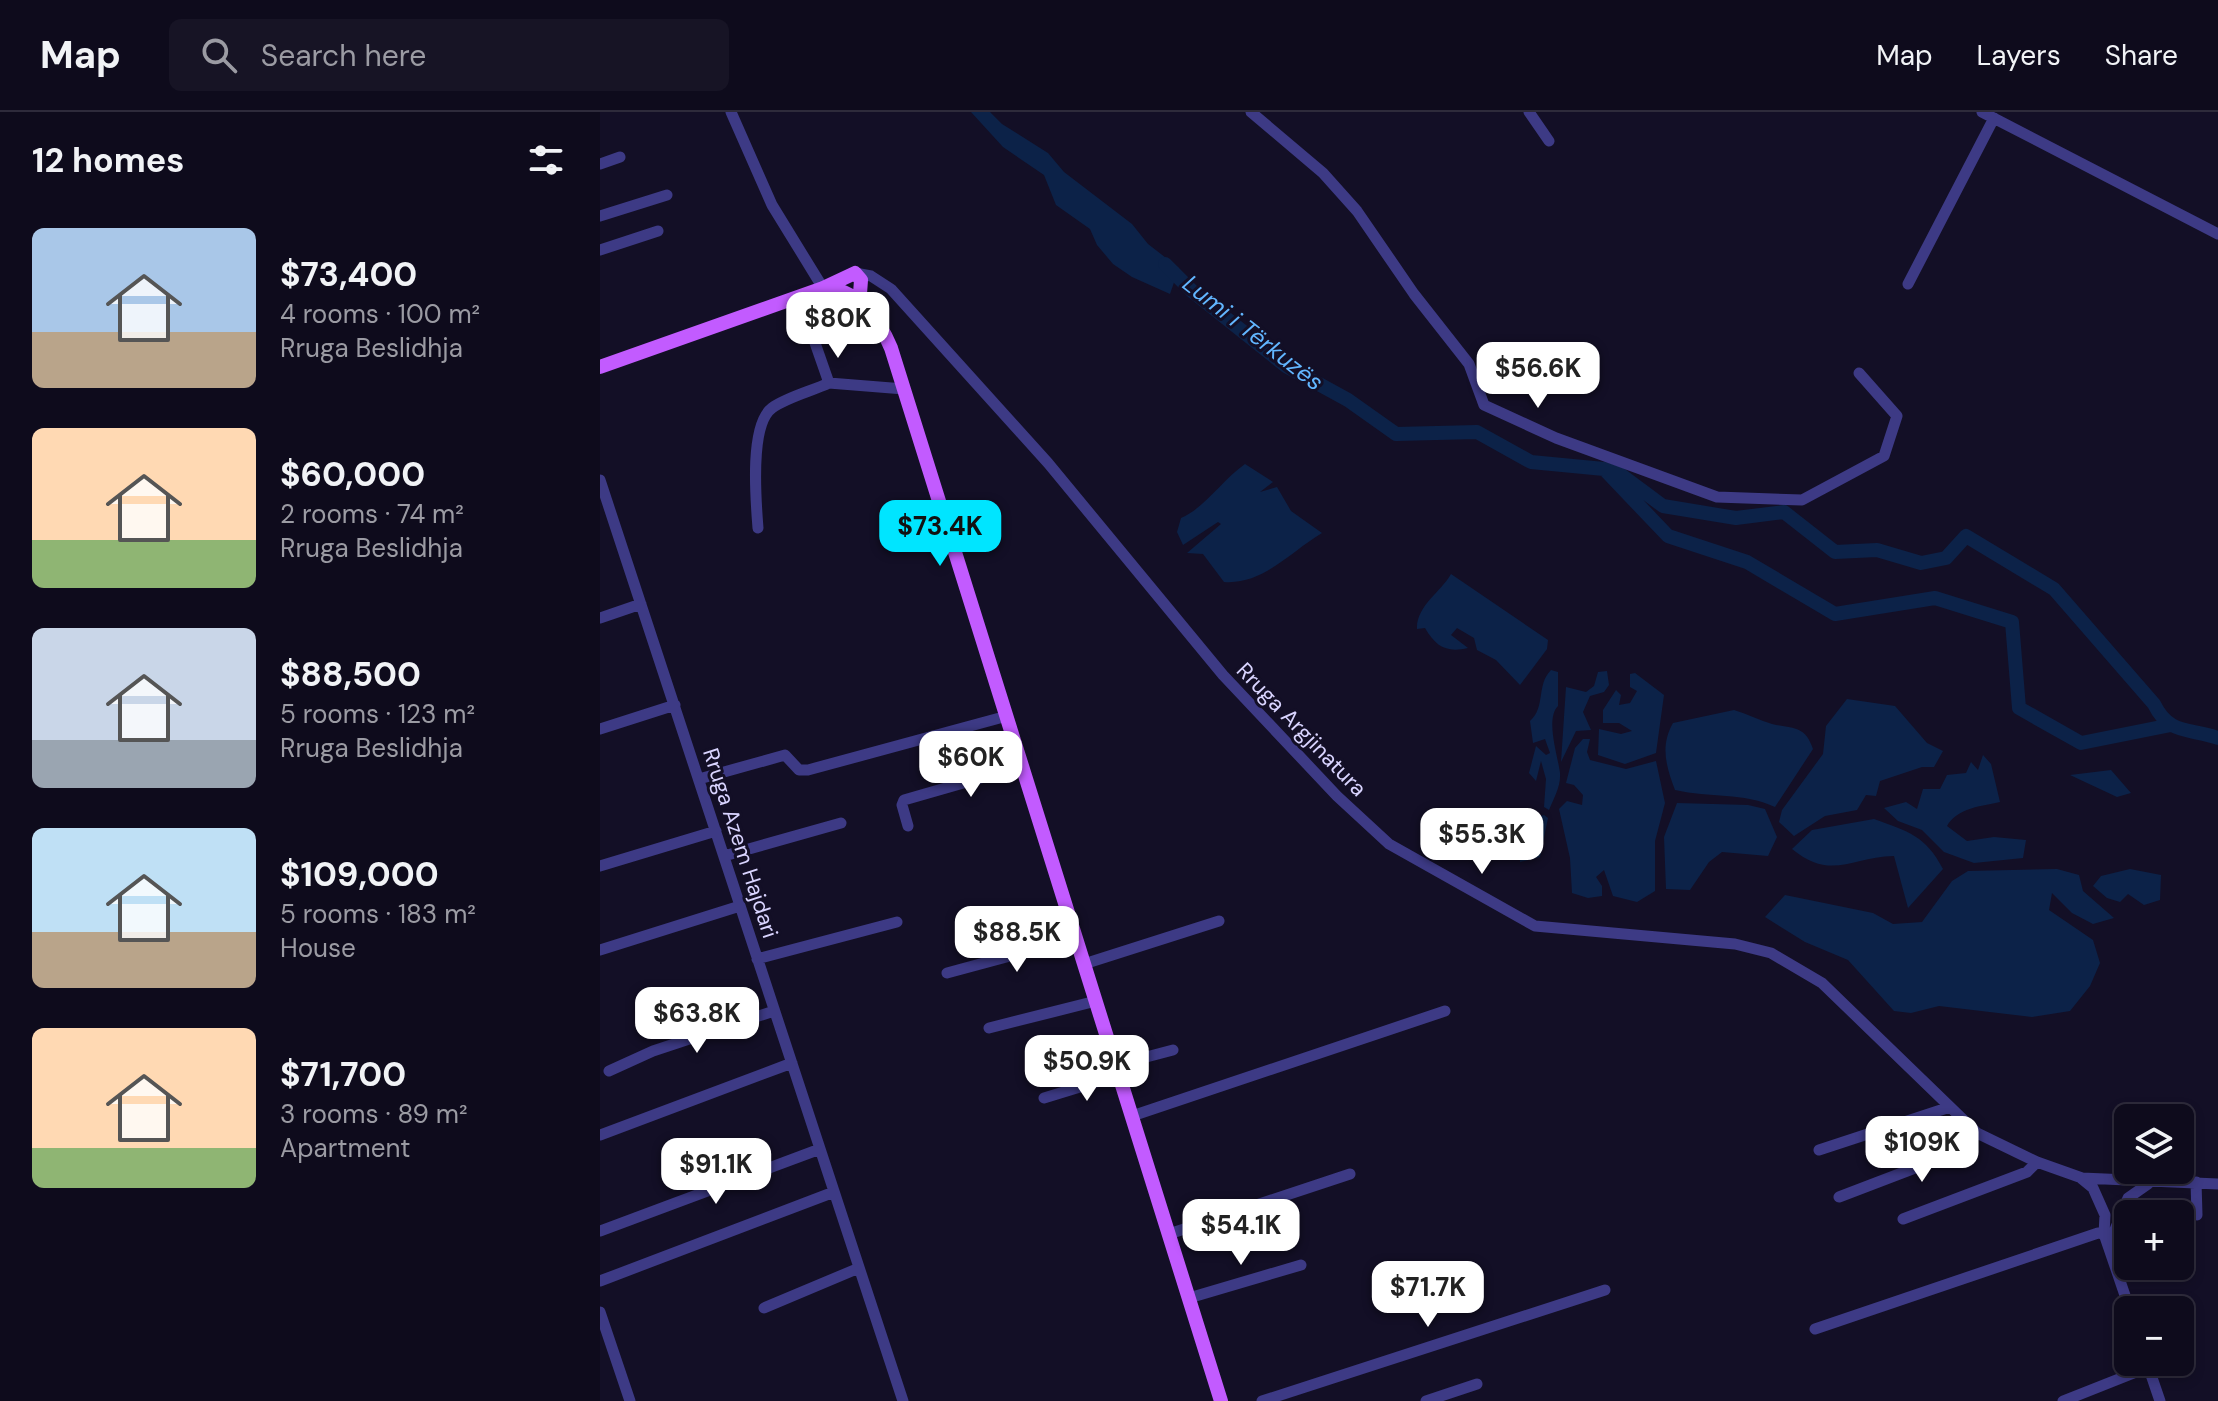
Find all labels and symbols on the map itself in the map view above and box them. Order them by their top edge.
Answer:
water label: Lumi i Tërkuzës [1177,268,1330,397]
pin: $80K [791,292,885,360]
pin: $56.6K [1473,342,1603,410]
pin: $73.4K [875,500,1005,568]
street label: Rruga Argjinatura [1230,656,1373,802]
pin: $60K [924,731,1018,799]
street label: Rruga Azem Hajdari [696,745,785,942]
pin: $55.3K [1417,808,1547,876]
pin: $88.5K [952,906,1082,974]
pin: $63.8K [632,987,762,1055]
pin: $50.9K [1022,1035,1152,1103]
pin: $109K [1866,1116,1978,1184]
pin: $91.1K [651,1138,781,1206]
pin: $54.1K [1176,1199,1306,1267]
pin: $71.7K [1363,1261,1493,1329]

